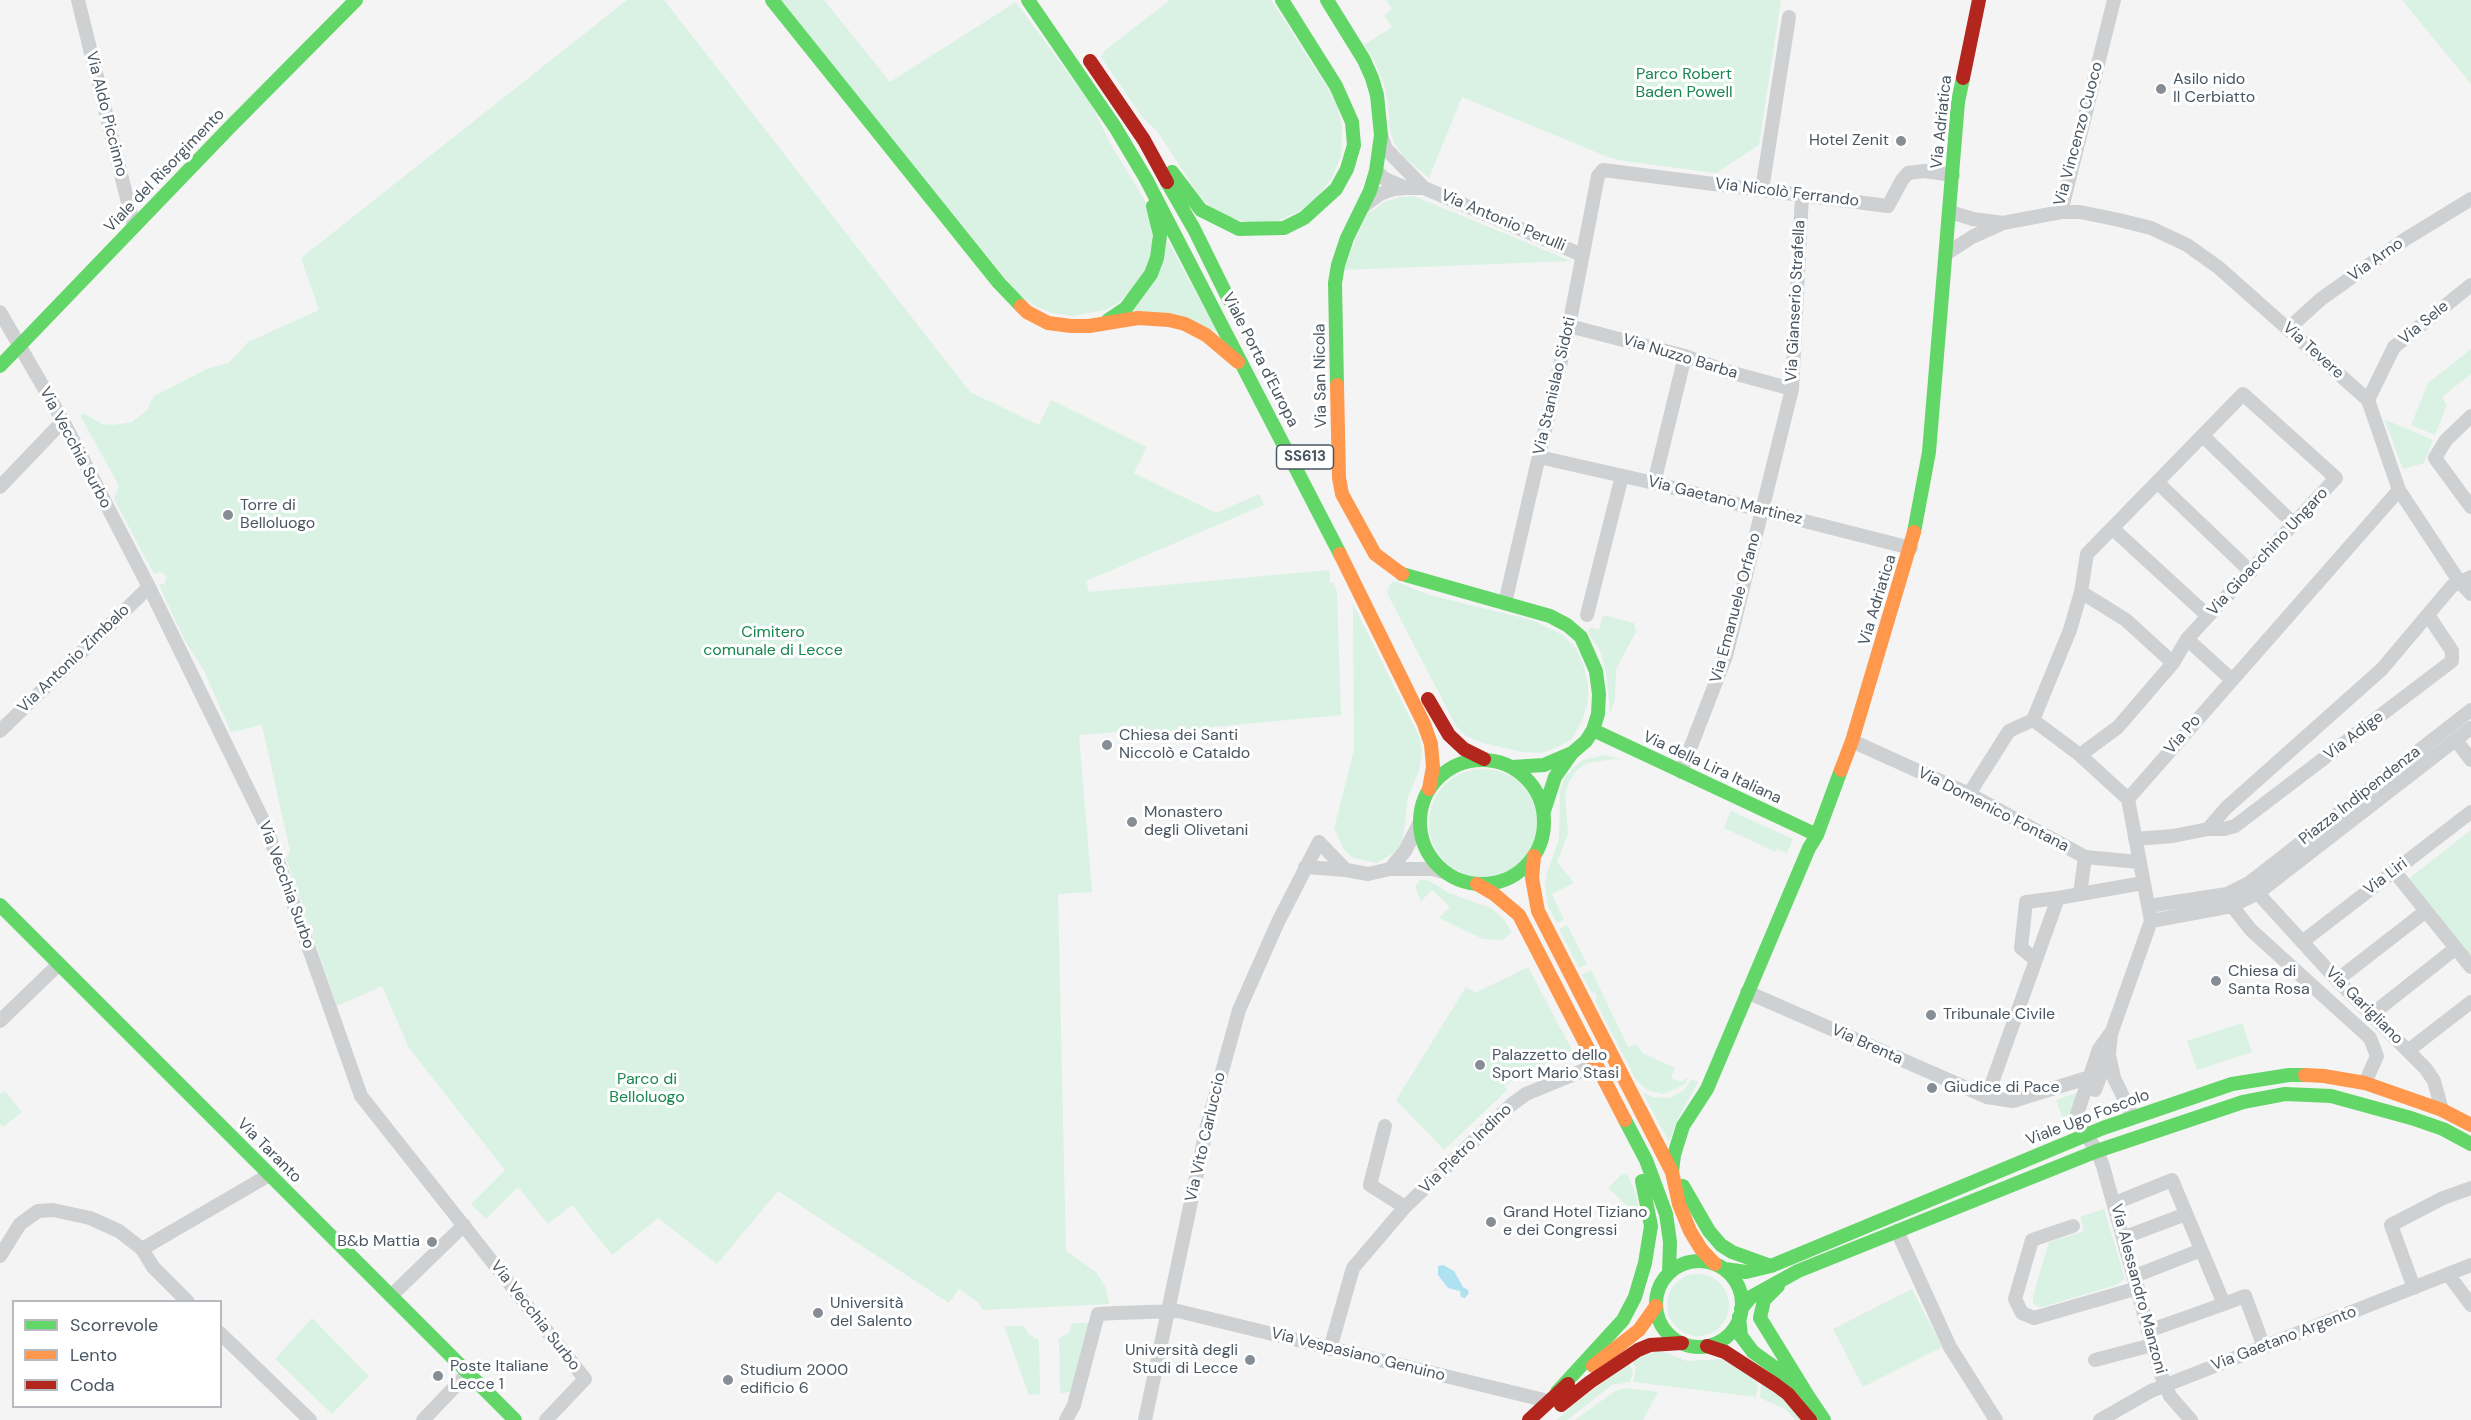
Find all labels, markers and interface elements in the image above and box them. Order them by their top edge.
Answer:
street label: Via Aldo Piccinno [81,49,131,179]
street label: Via Vincenzo Cuoco [2051,60,2107,208]
park label: Parco Robert Baden Powell [1635,65,1733,103]
place label: Asilo nido Il Cerbiatto [2173,70,2255,108]
street label: Via Adriatica [1928,74,1956,170]
marker: Asilo nido Il Cerbiatto [2154,82,2168,96]
street label: Viale del Risorgimento [101,105,229,237]
place label: Hotel Zenit [1809,131,1889,151]
marker: Hotel Zenit [1894,134,1908,148]
street label: Via Nicolò Ferrando [1714,175,1860,211]
street label: Via Antonio Perulli [1438,186,1568,256]
street label: Via Gianserio Strafella [1782,220,1810,382]
street label: Via Arno [2345,234,2407,286]
street label: Viale Porta d'Europa [1218,290,1302,430]
street label: Via Sele [2395,297,2453,349]
street label: Via Stanislao Sidoti [1530,315,1580,457]
street label: Via Tevere [2278,319,2348,383]
street label: Via San Nicola [1310,323,1332,429]
street label: Via Nuzzo Barba [1620,330,1740,384]
street label: Via Vecchia Surbo [35,384,115,512]
road number: SS613 [1276,445,1334,469]
street label: Via Gaetano Martinez [1646,472,1804,530]
street label: Via Gioacchino Ungaro [2204,484,2332,620]
place label: Torre di Belloluogo [240,496,315,534]
marker: Torre di Belloluogo [221,508,235,522]
street label: Via Emanuele Orfano [1707,531,1765,685]
street label: Via Adriatica [1855,552,1901,648]
street label: Via Antonio Zimbalo [14,601,134,717]
park label: Cimitero comunale di Lecce [703,623,843,661]
street label: Via Adige [2321,707,2387,765]
street label: Via Po [2161,711,2205,759]
place label: Chiesa dei Santi Niccolò e Cataldo [1119,726,1250,764]
street label: Via della Lira Italiana [1640,727,1784,809]
marker: Chiesa dei Santi Niccolò e Cataldo [1100,738,1114,752]
street label: Piazza Indipendenza [2295,743,2425,849]
street label: Via Domenico Fontana [1914,764,2072,856]
place label: Monastero degli Olivetani [1144,803,1248,841]
marker: Monastero degli Olivetani [1125,815,1139,829]
street label: Via Vecchia Surbo [254,819,318,951]
street label: Via Liri [2360,854,2412,900]
place label: Chiesa di Santa Rosa [2228,962,2310,1000]
street label: Via Garigliano [2321,963,2407,1049]
marker: Chiesa di Santa Rosa [2209,974,2223,988]
place label: Tribunale Civile [1943,1005,2055,1025]
marker: Tribunale Civile [1924,1008,1938,1022]
street label: Via Brenta [1828,1021,1906,1069]
place label: Palazzetto dello Sport Mario Stasi [1492,1046,1619,1084]
marker: Palazzetto dello Sport Mario Stasi [1473,1058,1487,1072]
park label: Parco di Belloluogo [609,1070,685,1108]
street label: Via Vito Carluccio [1182,1070,1230,1204]
place label: Giudice di Pace [1944,1078,2059,1098]
marker: Giudice di Pace [1925,1081,1939,1095]
street label: Viale Ugo Foscolo [2024,1086,2152,1150]
street label: Via Pietro Indino [1416,1100,1516,1198]
street label: Via Taranto [233,1115,305,1187]
street label: Via Alessandro Manzoni [2106,1202,2170,1376]
place label: Grand Hotel Tiziano e dei Congressi [1503,1203,1648,1241]
marker: Grand Hotel Tiziano e dei Congressi [1484,1215,1498,1229]
place label: B&b Mattia [337,1232,420,1252]
marker: B&b Mattia [425,1235,439,1249]
street label: Via Vecchia Surbo [486,1257,584,1375]
place label: Università del Salento [830,1294,912,1332]
legend [12,1300,222,1408]
street label: Via Gaetano Argento [2209,1302,2359,1376]
marker: Università del Salento [811,1306,825,1320]
text: Scorrevole [70,1313,158,1337]
street label: Via Vespasiano Genuino [1269,1324,1447,1386]
place label: Università degli Studi di Lecce [1125,1341,1238,1379]
text: Lento [70,1343,117,1367]
marker: Università degli Studi di Lecce [1243,1353,1257,1367]
place label: Poste Italiane Lecce 1 [450,1357,548,1395]
place label: Studium 2000 edificio 6 [740,1361,848,1399]
marker: Poste Italiane Lecce 1 [431,1369,445,1383]
text: Coda [70,1373,115,1397]
marker: Studium 2000 edificio 6 [721,1373,735,1387]

